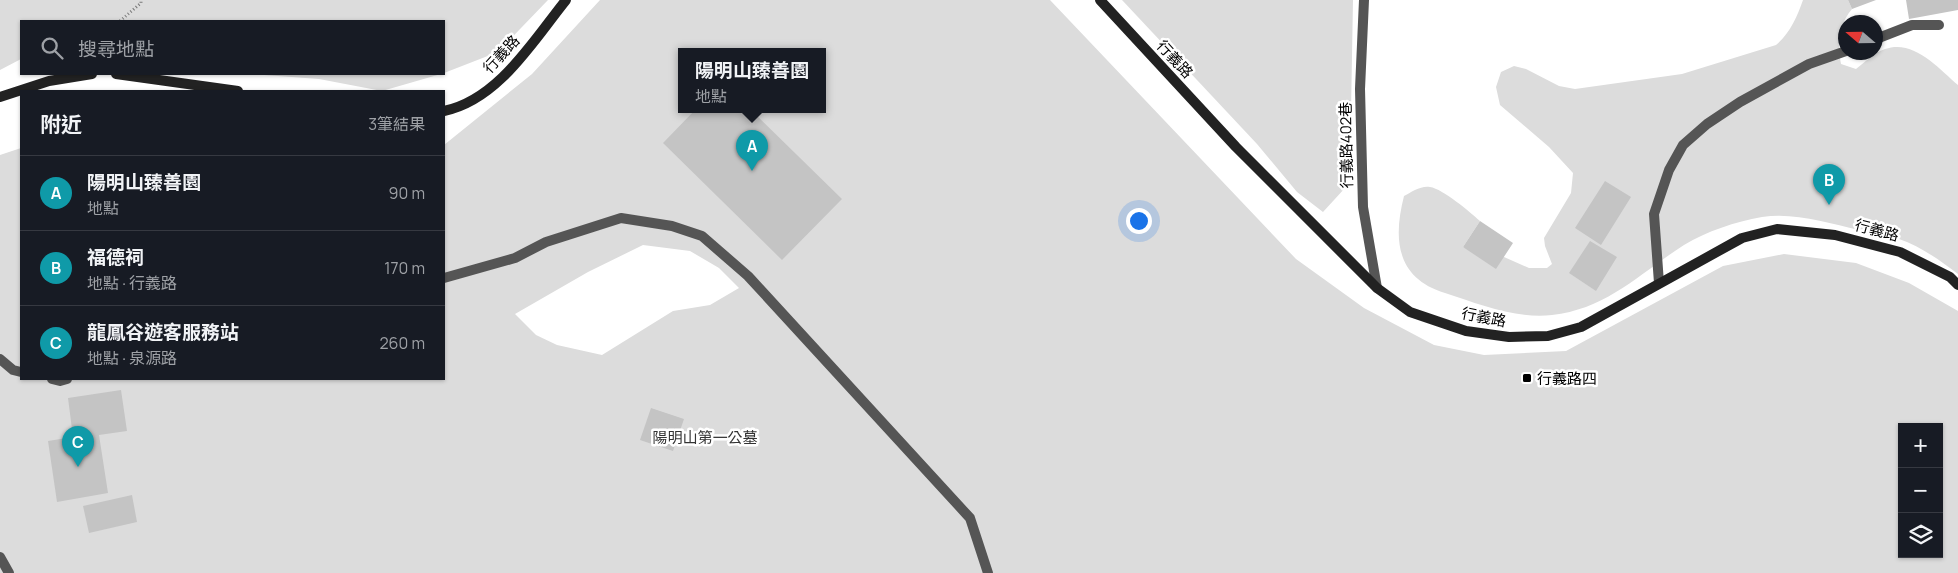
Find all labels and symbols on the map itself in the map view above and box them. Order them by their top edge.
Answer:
north arrow [1838,15,1883,60]
street label: 行義路 [478,30,524,78]
street label: 行義路 [1152,35,1198,83]
street label: 行義路402巷 [1335,102,1357,188]
pin: A [736,130,768,171]
pin: B [1813,164,1845,205]
your location [1126,208,1152,234]
street label: 行義路 [1853,214,1901,246]
street label: 行義路 [1460,302,1508,332]
place label: 行義路四 [1537,368,1597,389]
marker: 行義路四 [1521,372,1533,384]
pin: C [62,426,94,467]
park label: 陽明山第一公墓 [652,427,758,448]

